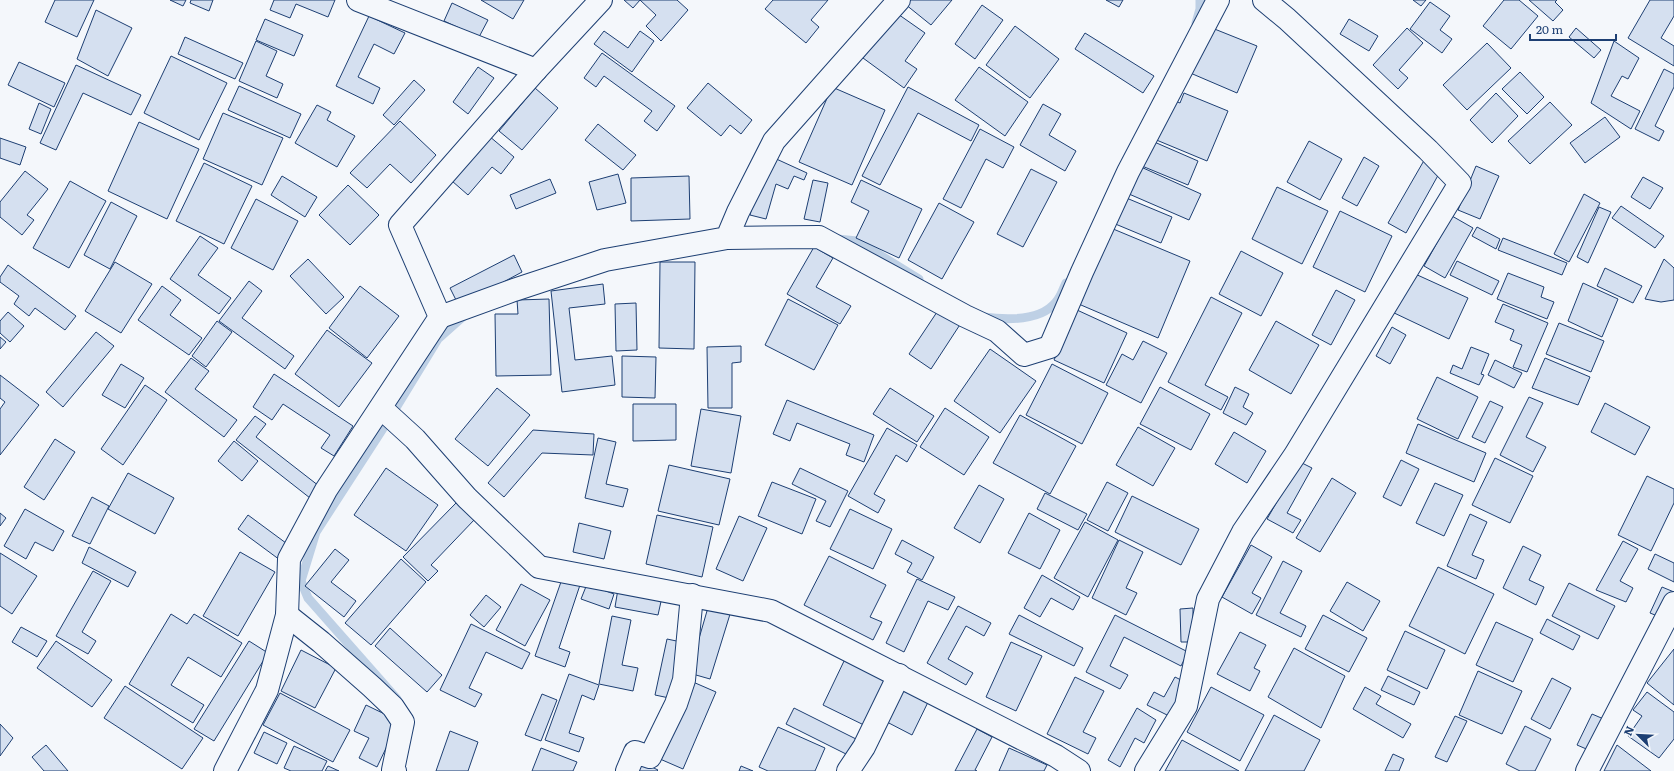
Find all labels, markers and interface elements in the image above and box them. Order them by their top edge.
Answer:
scale bar [1530,16,1616,42]
text: 20 m [1536,20,1563,38]
north arrow [1618,715,1658,755]
text: N [1619,723,1637,738]

